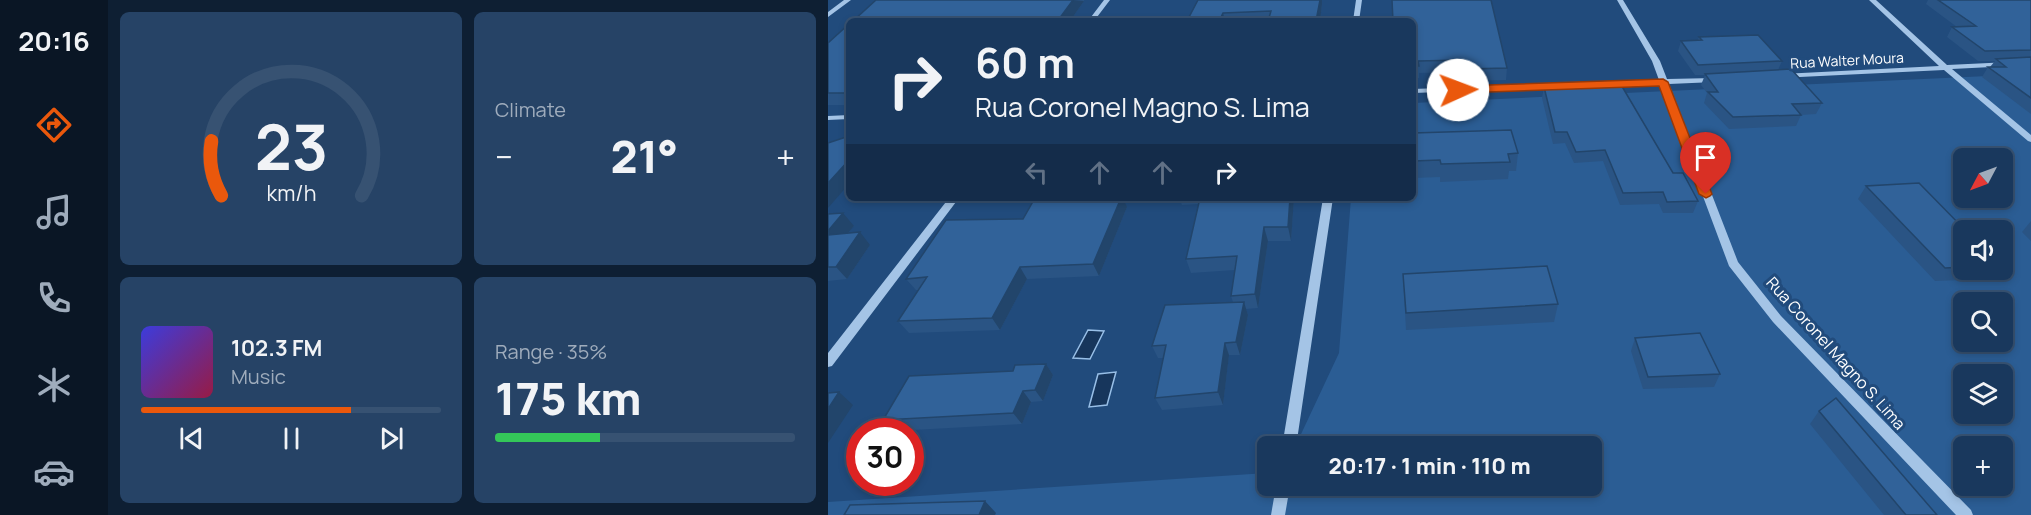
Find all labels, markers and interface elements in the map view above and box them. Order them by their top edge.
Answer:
text: 20:16 [18,22,90,59]
text: 60 m [975,33,1075,91]
icon: right [876,42,954,120]
street label: Rua Walter Moura [1790,48,1904,72]
position arrow [1426,58,1490,122]
text: Rua Coronel Magno S. Lima [975,88,1310,125]
text: Climate [495,96,566,123]
text: 23 [254,103,328,189]
icon: directions [33,104,75,146]
text: 21° [610,125,678,187]
pin [1680,132,1731,194]
text: − [495,134,513,179]
text: + [776,134,795,179]
icon: arrive [1689,141,1722,174]
north arrow [1953,148,2013,208]
map controls [1953,148,2013,496]
icon: left [1020,156,1053,189]
icon: ahead [1083,156,1116,189]
icon: ahead [1146,156,1179,189]
icon: right [1209,156,1242,189]
text: km/h [266,178,316,207]
icon: music [33,191,75,233]
button: sound [1953,220,2013,280]
street label: Rua Coronel Magno S. Lima [1761,272,1911,434]
icon: phone [33,277,75,319]
button: search [1953,292,2013,352]
text: 102.3 FM [231,333,322,363]
text: Range · 35% [495,338,607,365]
text: Music [231,363,286,390]
icon: climate [33,364,75,406]
button: layers [1953,364,2013,424]
text: 175 km [495,367,641,429]
speed limit sign: 30 [846,418,924,496]
icon: previous [175,422,208,455]
icon: pause [275,422,308,455]
icon: next [375,422,408,455]
button: + [1953,436,2013,496]
icon: car [33,451,75,493]
text: 20:17 · 1 min · 110 m [1328,451,1531,481]

